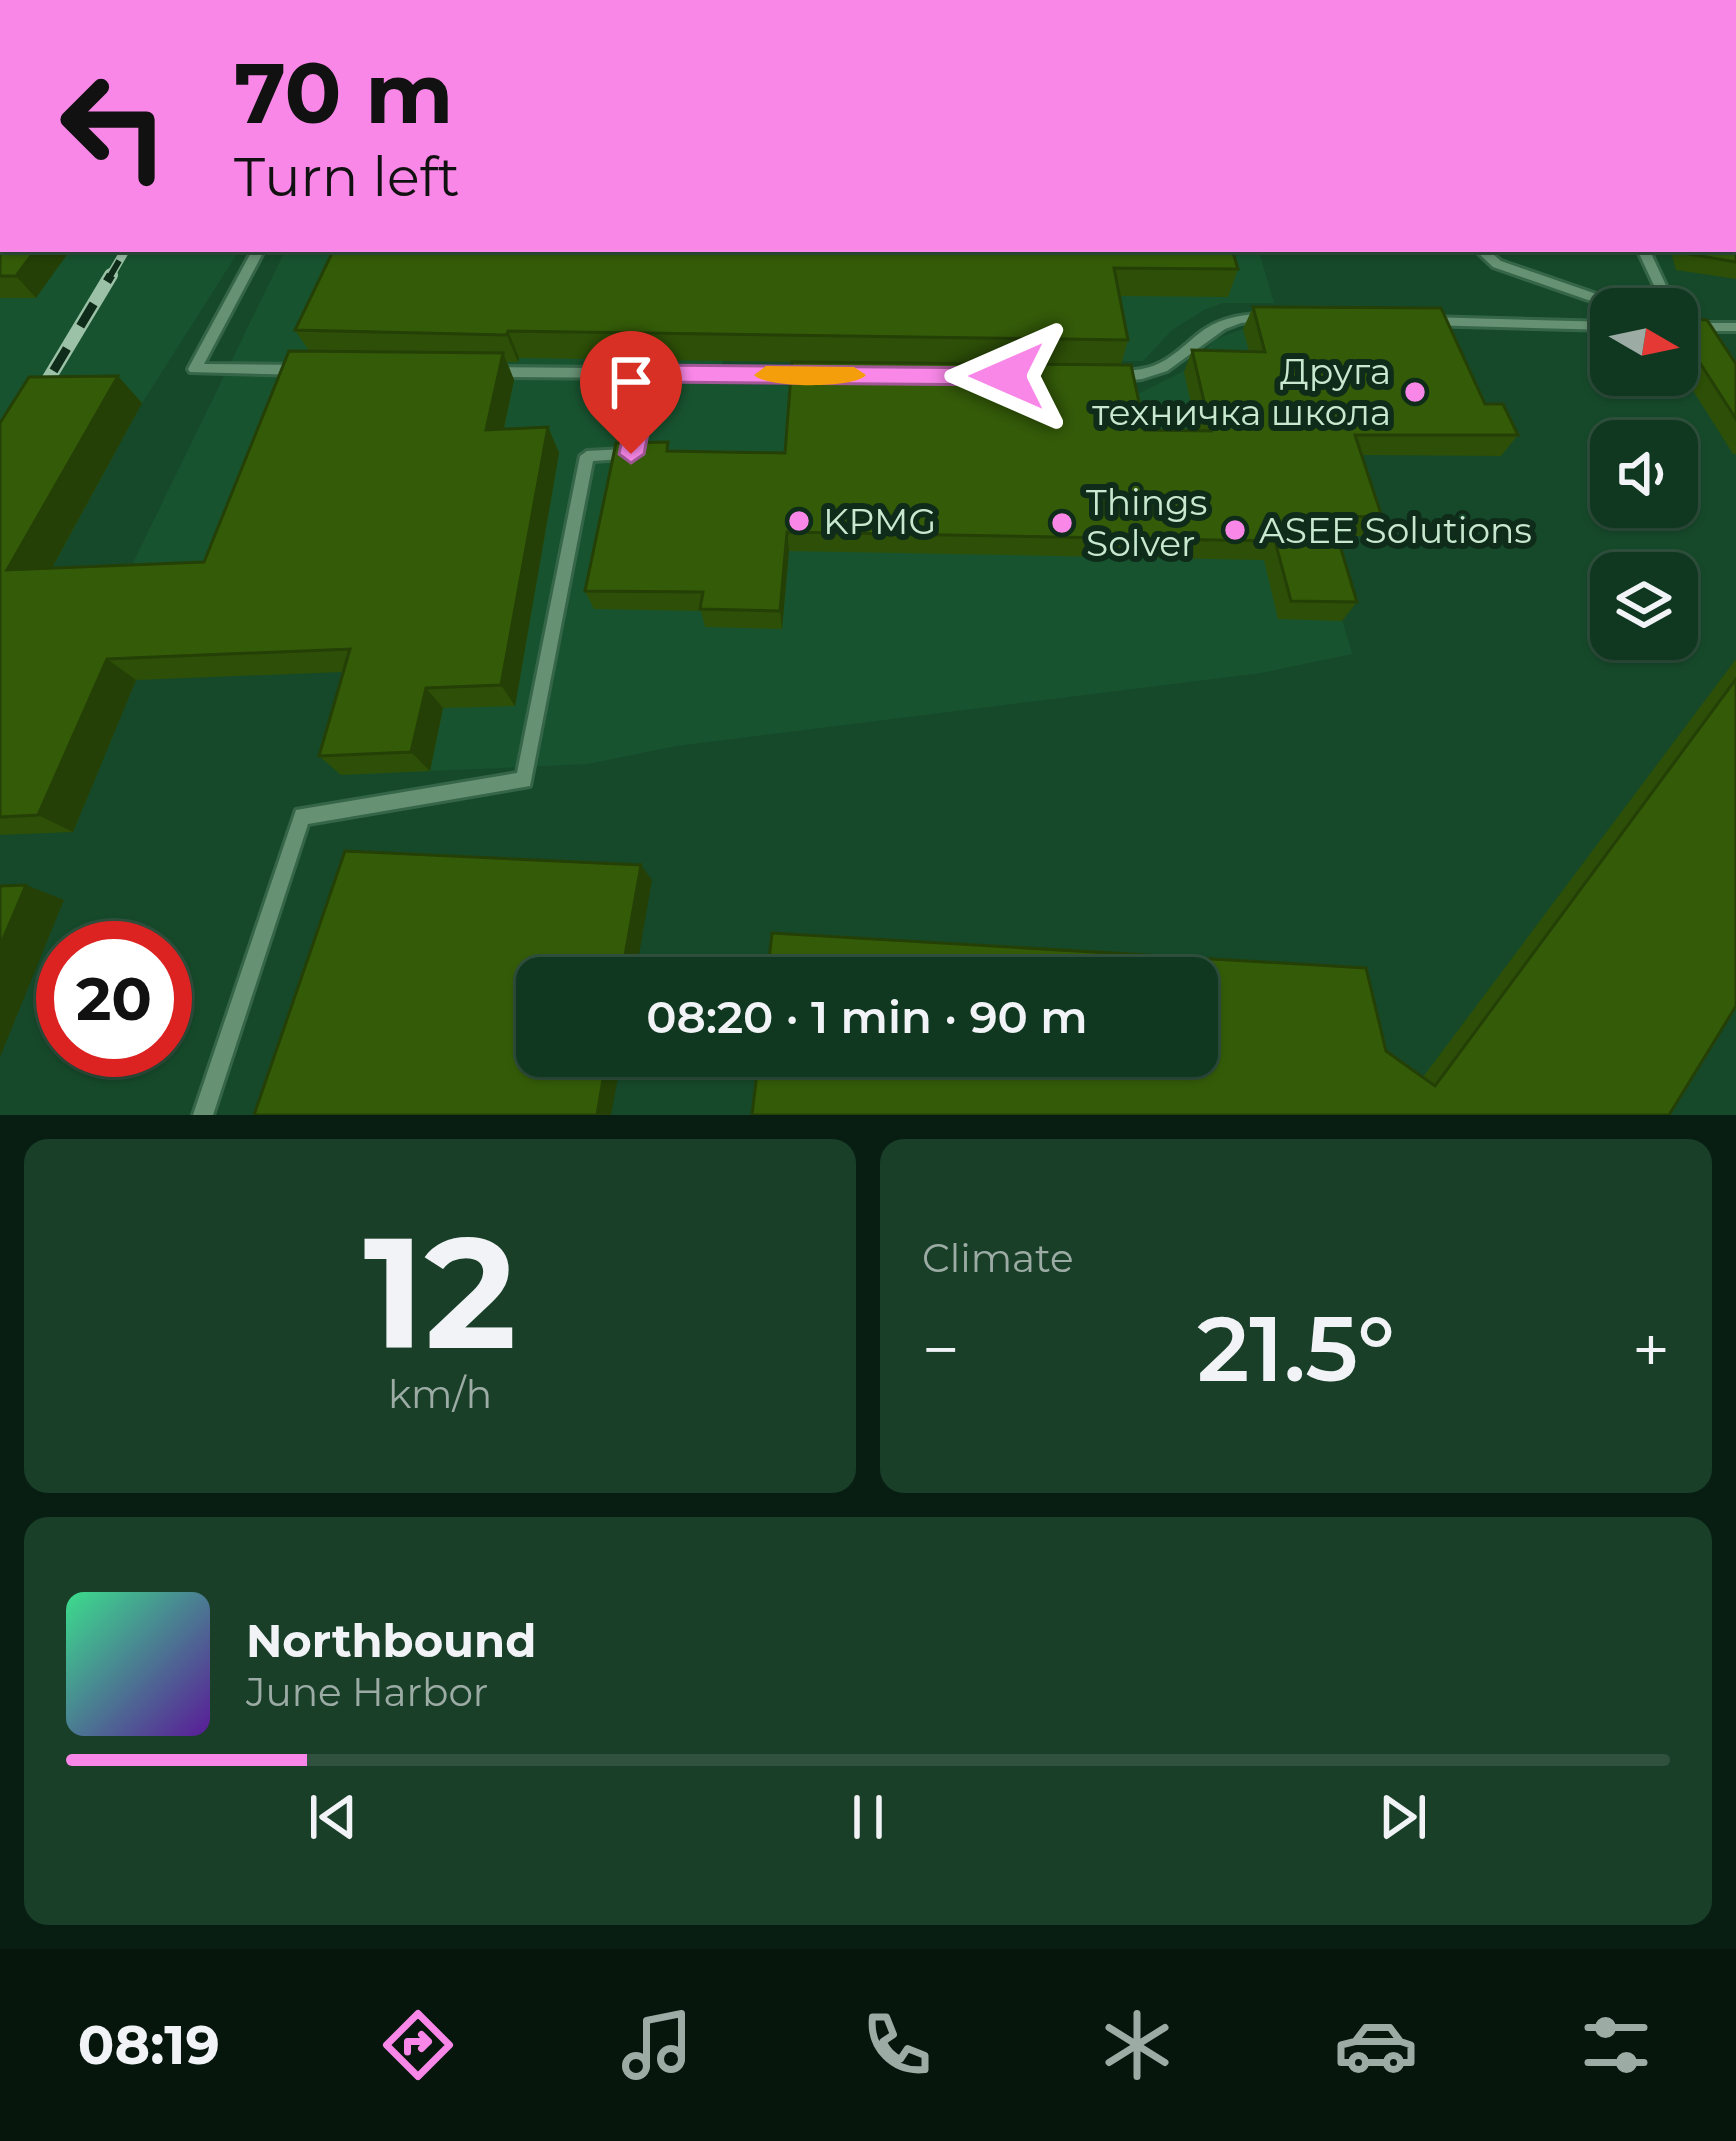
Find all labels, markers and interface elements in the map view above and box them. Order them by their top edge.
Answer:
text: 70 m [234,42,453,144]
icon: left [36,48,192,204]
text: Turn left [234,144,460,210]
north arrow [1590,288,1698,396]
map controls [1590,288,1698,660]
position arrow [944,313,1070,439]
pin [580,331,682,454]
icon: arrive [598,349,664,415]
place label: Друга техничка школа [1092,349,1391,434]
marker: Друга техничка школа [1402,379,1428,405]
button: sound [1590,420,1698,528]
place label: Things Solver [1086,480,1207,565]
place label: KPMG [823,499,936,543]
marker: KPMG [786,508,812,534]
place label: ASEE Solutions [1259,508,1532,552]
marker: Things Solver [1049,510,1075,536]
marker: ASEE Solutions [1222,517,1248,543]
button: layers [1590,552,1698,660]
speed limit sign: 20 [36,921,192,1077]
text: 08:20 · 1 min · 90 m [646,989,1088,1044]
text: 12 [363,1197,517,1387]
text: Climate [922,1234,1074,1282]
text: 21.5° [1197,1294,1395,1404]
text: − [922,1309,960,1390]
text: + [1632,1309,1670,1390]
text: km/h [388,1370,492,1418]
text: Northbound [246,1613,536,1668]
text: June Harbor [246,1668,488,1716]
icon: previous [300,1784,366,1850]
icon: pause [835,1784,901,1850]
icon: next [1370,1784,1436,1850]
icon: directions [376,2003,460,2087]
icon: music [615,2003,699,2087]
icon: phone [855,2003,939,2087]
icon: climate [1095,2003,1179,2087]
icon: car [1334,2003,1418,2087]
icon: filters [1574,2003,1658,2087]
text: 08:19 [78,2012,220,2078]

